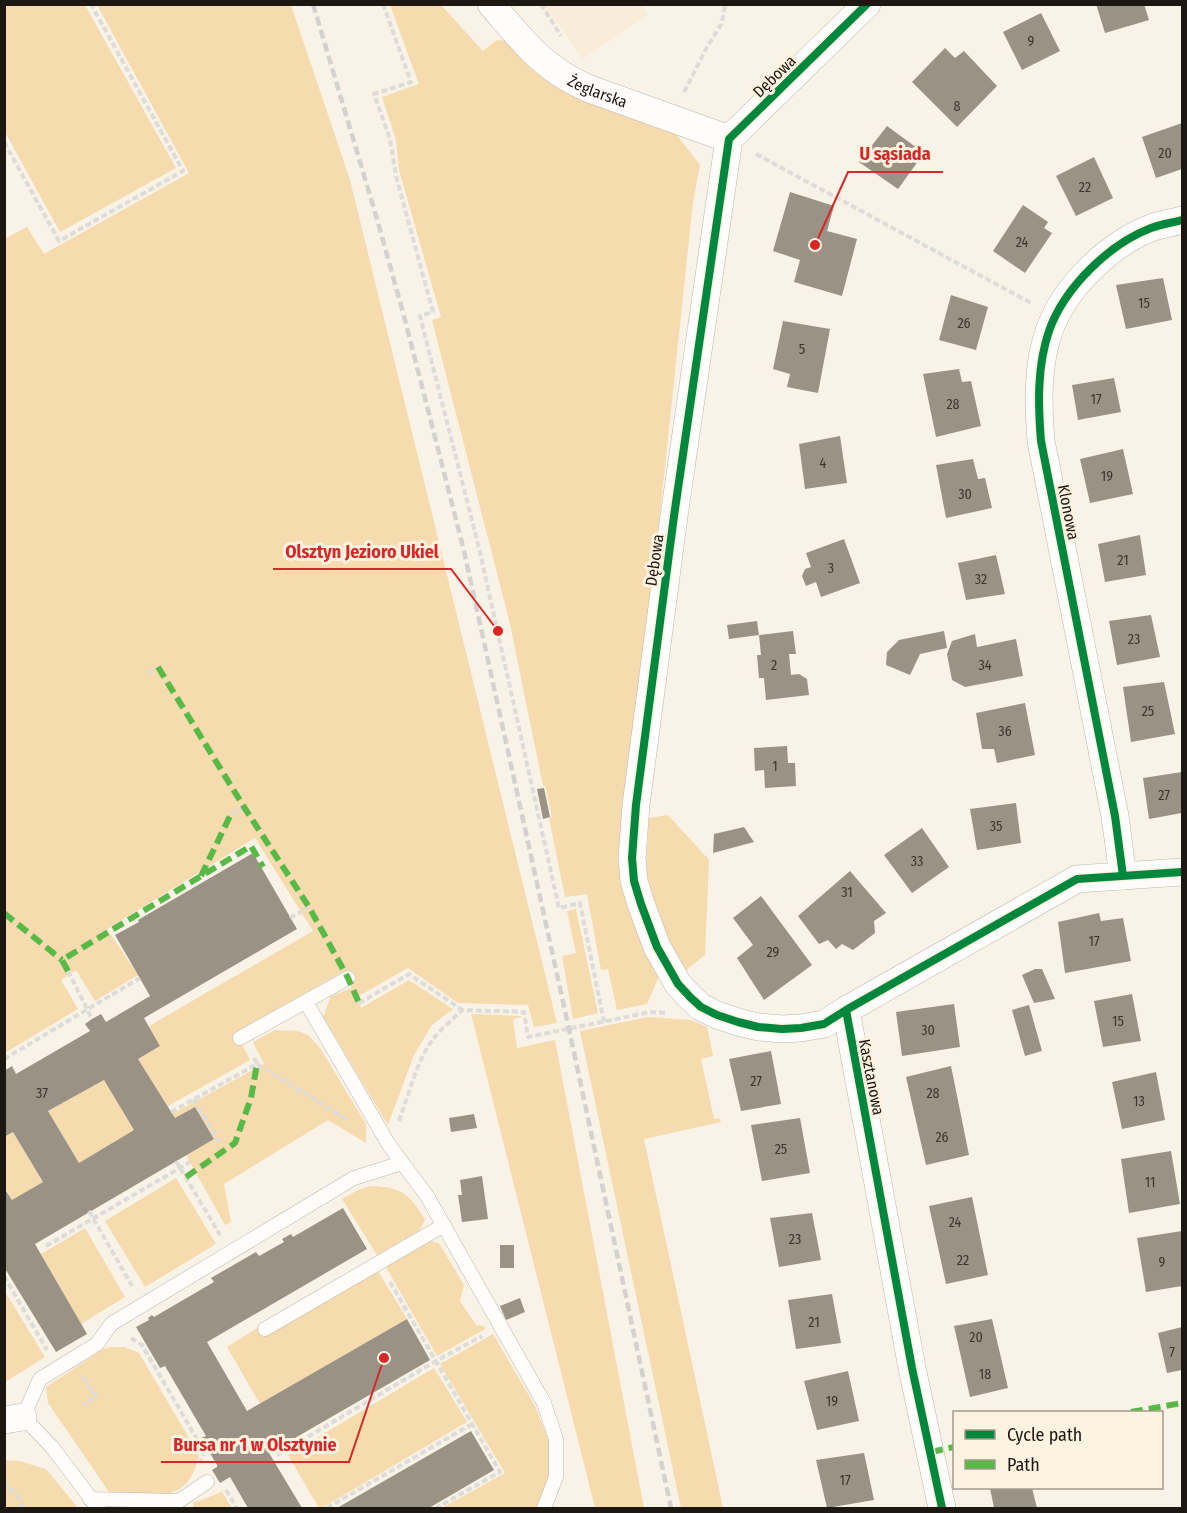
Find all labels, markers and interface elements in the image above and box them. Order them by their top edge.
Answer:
house number: 9 [1028,33,1035,50]
street label: Dębowa [749,51,800,101]
street label: Żeglarska [564,71,630,112]
house number: 8 [954,98,961,115]
callout: U sąsiada [848,136,943,172]
text: U sąsiada [859,143,931,165]
house number: 20 [1158,145,1172,162]
house number: 22 [1079,179,1091,196]
house number: 24 [1016,234,1029,251]
house number: 15 [1138,295,1150,312]
house number: 26 [957,315,971,332]
house number: 5 [799,341,805,358]
house number: 17 [1090,391,1102,408]
house number: 28 [946,396,960,413]
house number: 4 [820,455,827,472]
house number: 19 [1101,468,1113,485]
street label: Klonowa [1054,483,1083,542]
house number: 30 [958,486,972,503]
callout: Olsztyn Jezioro Ukiel [273,533,451,569]
street label: Dębowa [641,533,668,587]
text: Olsztyn Jezioro Ukiel [285,541,439,563]
house number: 21 [1117,552,1129,569]
house number: 3 [828,560,834,577]
house number: 32 [975,571,987,588]
house number: 23 [1128,631,1140,648]
house number: 2 [771,657,777,674]
house number: 34 [978,657,992,674]
house number: 25 [1142,703,1154,720]
house number: 36 [998,723,1012,740]
house number: 1 [772,758,778,775]
house number: 27 [1158,787,1170,804]
house number: 35 [990,818,1002,835]
house number: 33 [911,853,923,870]
house number: 31 [841,884,853,901]
house number: 17 [1088,933,1100,950]
house number: 29 [767,944,780,961]
house number: 15 [1112,1013,1124,1030]
house number: 30 [921,1022,935,1039]
street label: Kasztanowa [855,1037,888,1117]
house number: 27 [750,1073,762,1090]
house number: 37 [36,1085,48,1102]
house number: 28 [926,1085,940,1102]
house number: 13 [1133,1093,1145,1110]
house number: 26 [935,1129,949,1146]
house number: 25 [775,1141,787,1158]
house number: 11 [1145,1174,1155,1191]
house number: 24 [949,1214,962,1231]
house number: 23 [789,1231,801,1248]
house number: 22 [957,1252,969,1269]
house number: 9 [1159,1254,1166,1271]
house number: 21 [808,1314,820,1331]
house number: 20 [969,1329,983,1346]
house number: 7 [1169,1344,1175,1361]
house number: 18 [979,1366,991,1383]
house number: 19 [826,1393,838,1410]
legend [953,1411,1163,1489]
text: Cycle path [1007,1424,1082,1446]
callout: Bursa nr 1 w Olsztynie [161,1426,349,1462]
text: Bursa nr 1 w Olsztynie [173,1434,337,1456]
text: Path [1007,1454,1040,1476]
house number: 17 [839,1472,851,1489]

